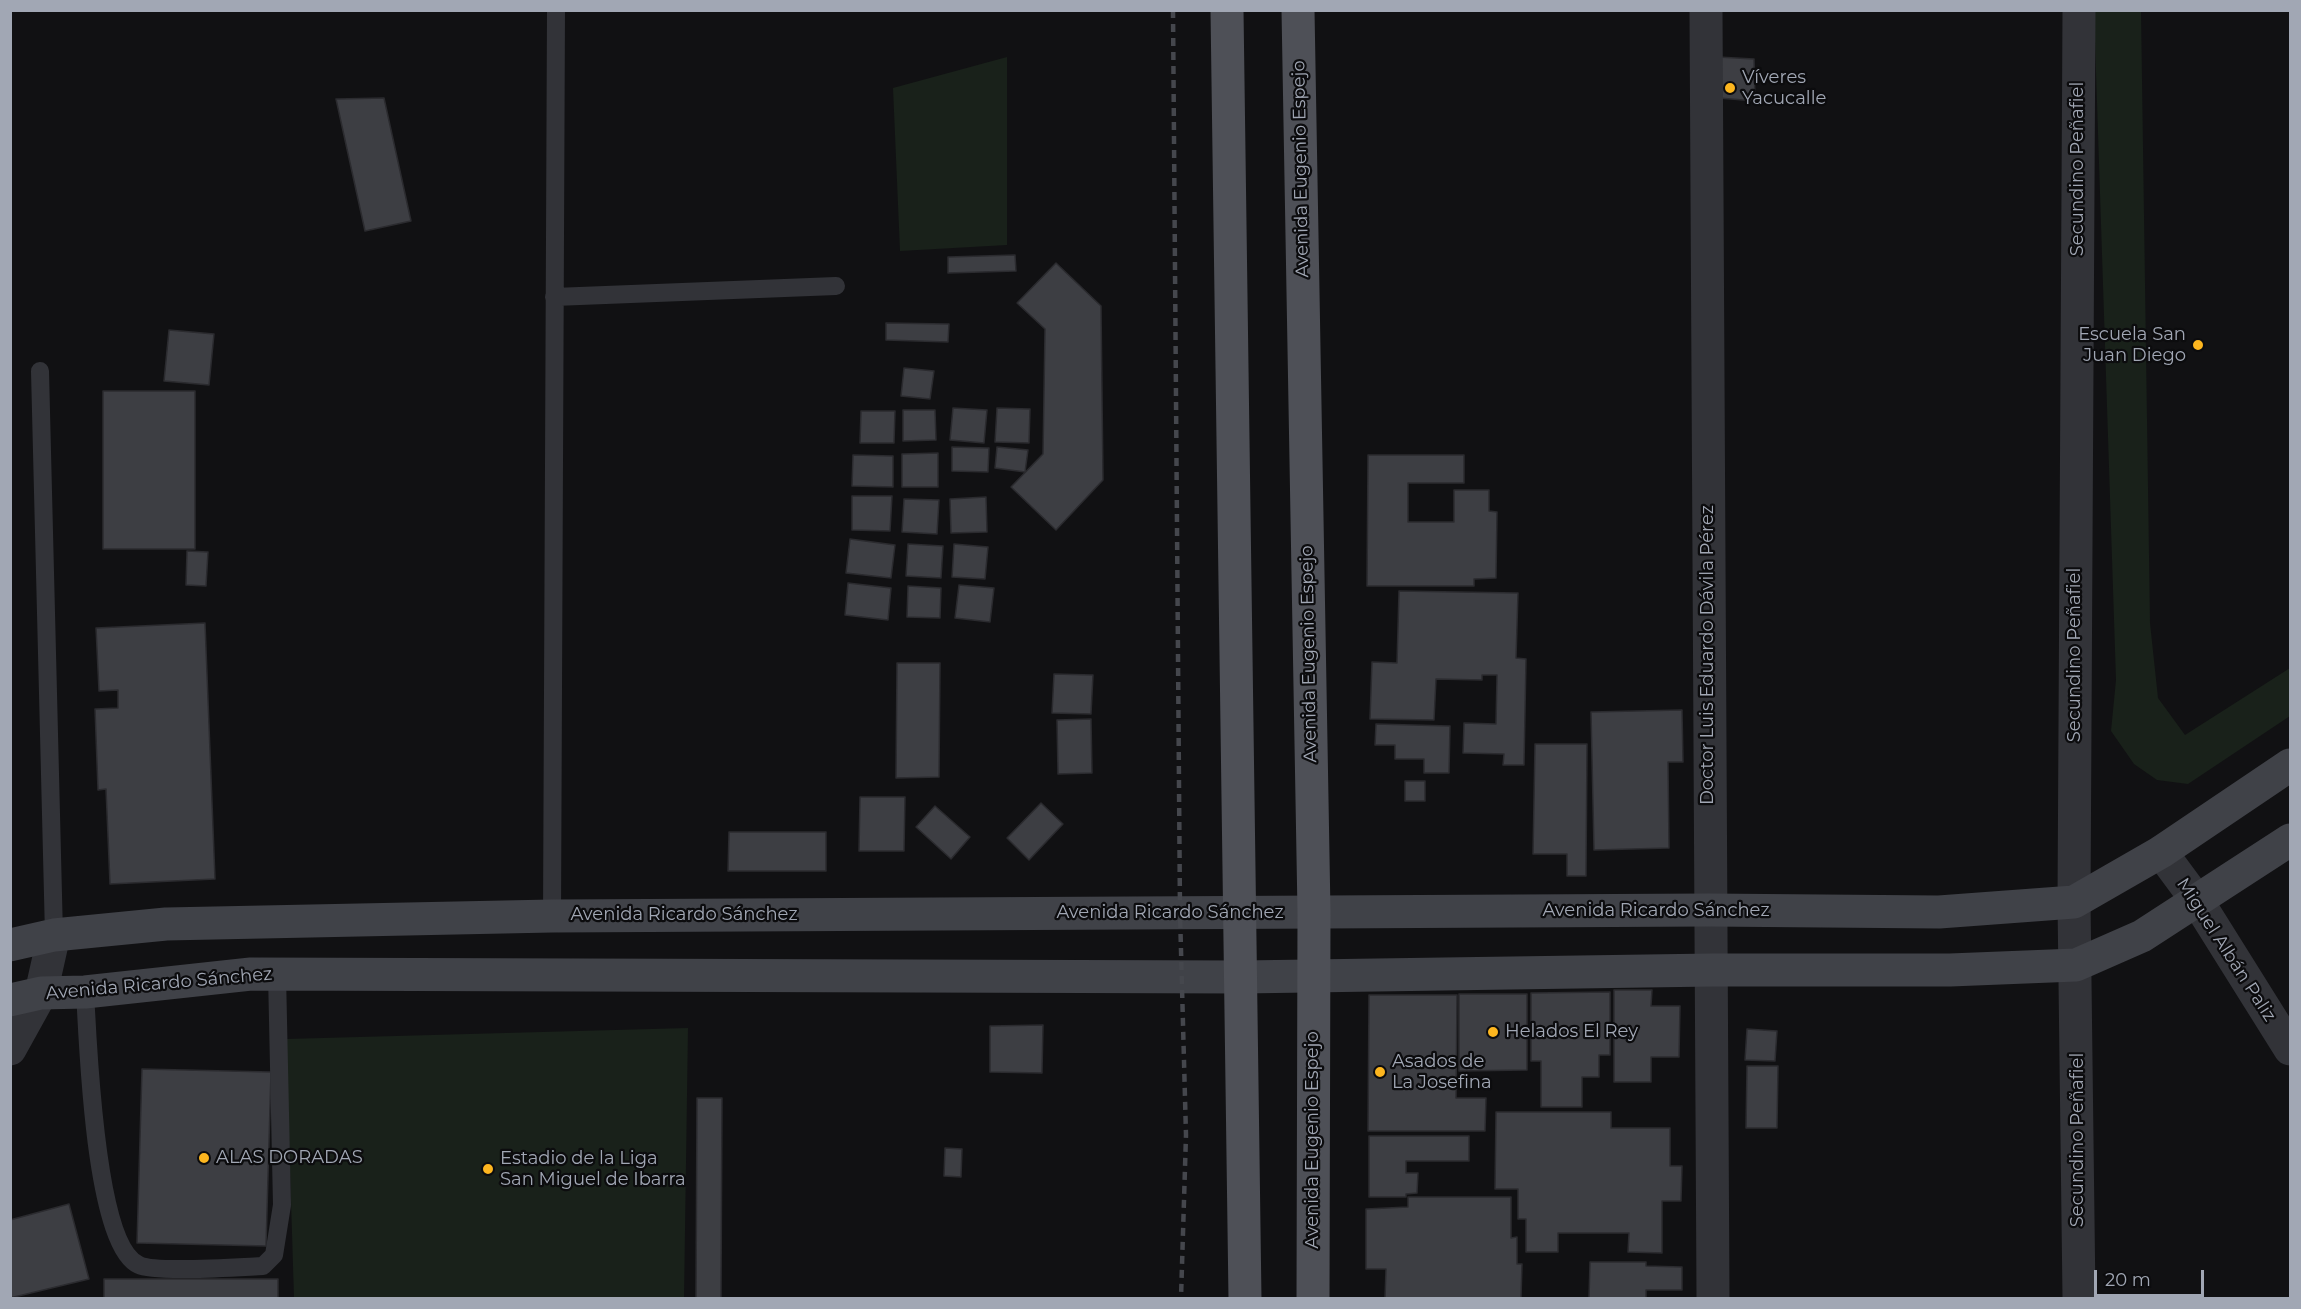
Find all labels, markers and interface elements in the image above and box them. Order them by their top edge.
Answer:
street label: Avenida Eugenio Espejo [1288,60,1314,278]
place label: Víveres Yacucalle [1742,67,1826,110]
marker: Víveres Yacucalle [1723,81,1737,95]
street label: Secundino Peñafiel [2067,82,2089,256]
place label: Escuela San Juan Diego [2078,324,2186,366]
marker: Escuela San Juan Diego [2191,338,2205,352]
street label: Doctor Luis Eduardo Dávila Pérez [1697,505,1719,805]
street label: Avenida Eugenio Espejo [1296,545,1322,763]
street label: Secundino Peñafiel [2064,568,2086,742]
street label: Miguel Albán Paliz [2172,874,2280,1026]
street label: Avenida Ricardo Sánchez [1542,900,1770,922]
street label: Avenida Ricardo Sánchez [1056,902,1284,924]
street label: Avenida Ricardo Sánchez [570,904,798,926]
street label: Avenida Ricardo Sánchez [45,963,273,1005]
place label: Helados El Rey [1505,1021,1638,1043]
marker: Helados El Rey [1486,1025,1500,1039]
street label: Avenida Eugenio Espejo [1302,1031,1324,1249]
place label: Asados de La Josefina [1392,1051,1492,1094]
street label: Secundino Peñafiel [2067,1053,2089,1227]
marker: Asados de La Josefina [1373,1065,1387,1079]
place label: ALAS DORADAS [216,1147,363,1169]
place label: Estadio de la Liga San Miguel de Ibarra [500,1148,686,1190]
marker: ALAS DORADAS [197,1151,211,1165]
marker: Estadio de la Liga San Miguel de Ibarra [481,1162,495,1176]
scale bar [2097,1258,2206,1296]
text: 20 m [2105,1269,2151,1291]

